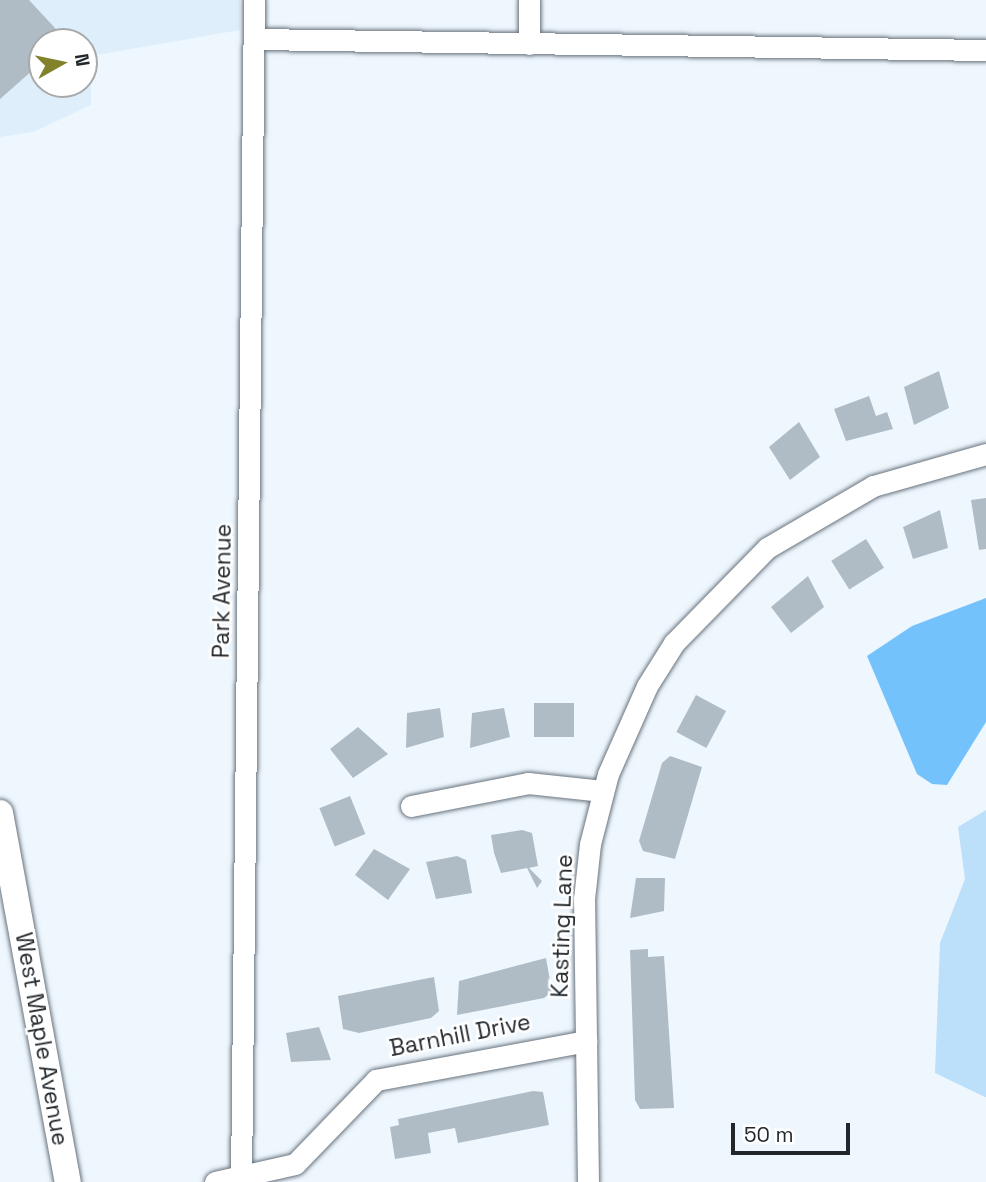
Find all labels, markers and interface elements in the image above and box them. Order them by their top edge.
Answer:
north arrow [28,28,98,98]
text: N [69,52,96,68]
street label: Park Avenue [207,523,237,659]
street label: Kasting Lane [546,854,578,998]
street label: West Maple Avenue [10,930,74,1148]
street label: Barnhill Drive [387,1008,533,1062]
scale bar [734,1108,853,1152]
text: 50 m [744,1121,794,1148]

